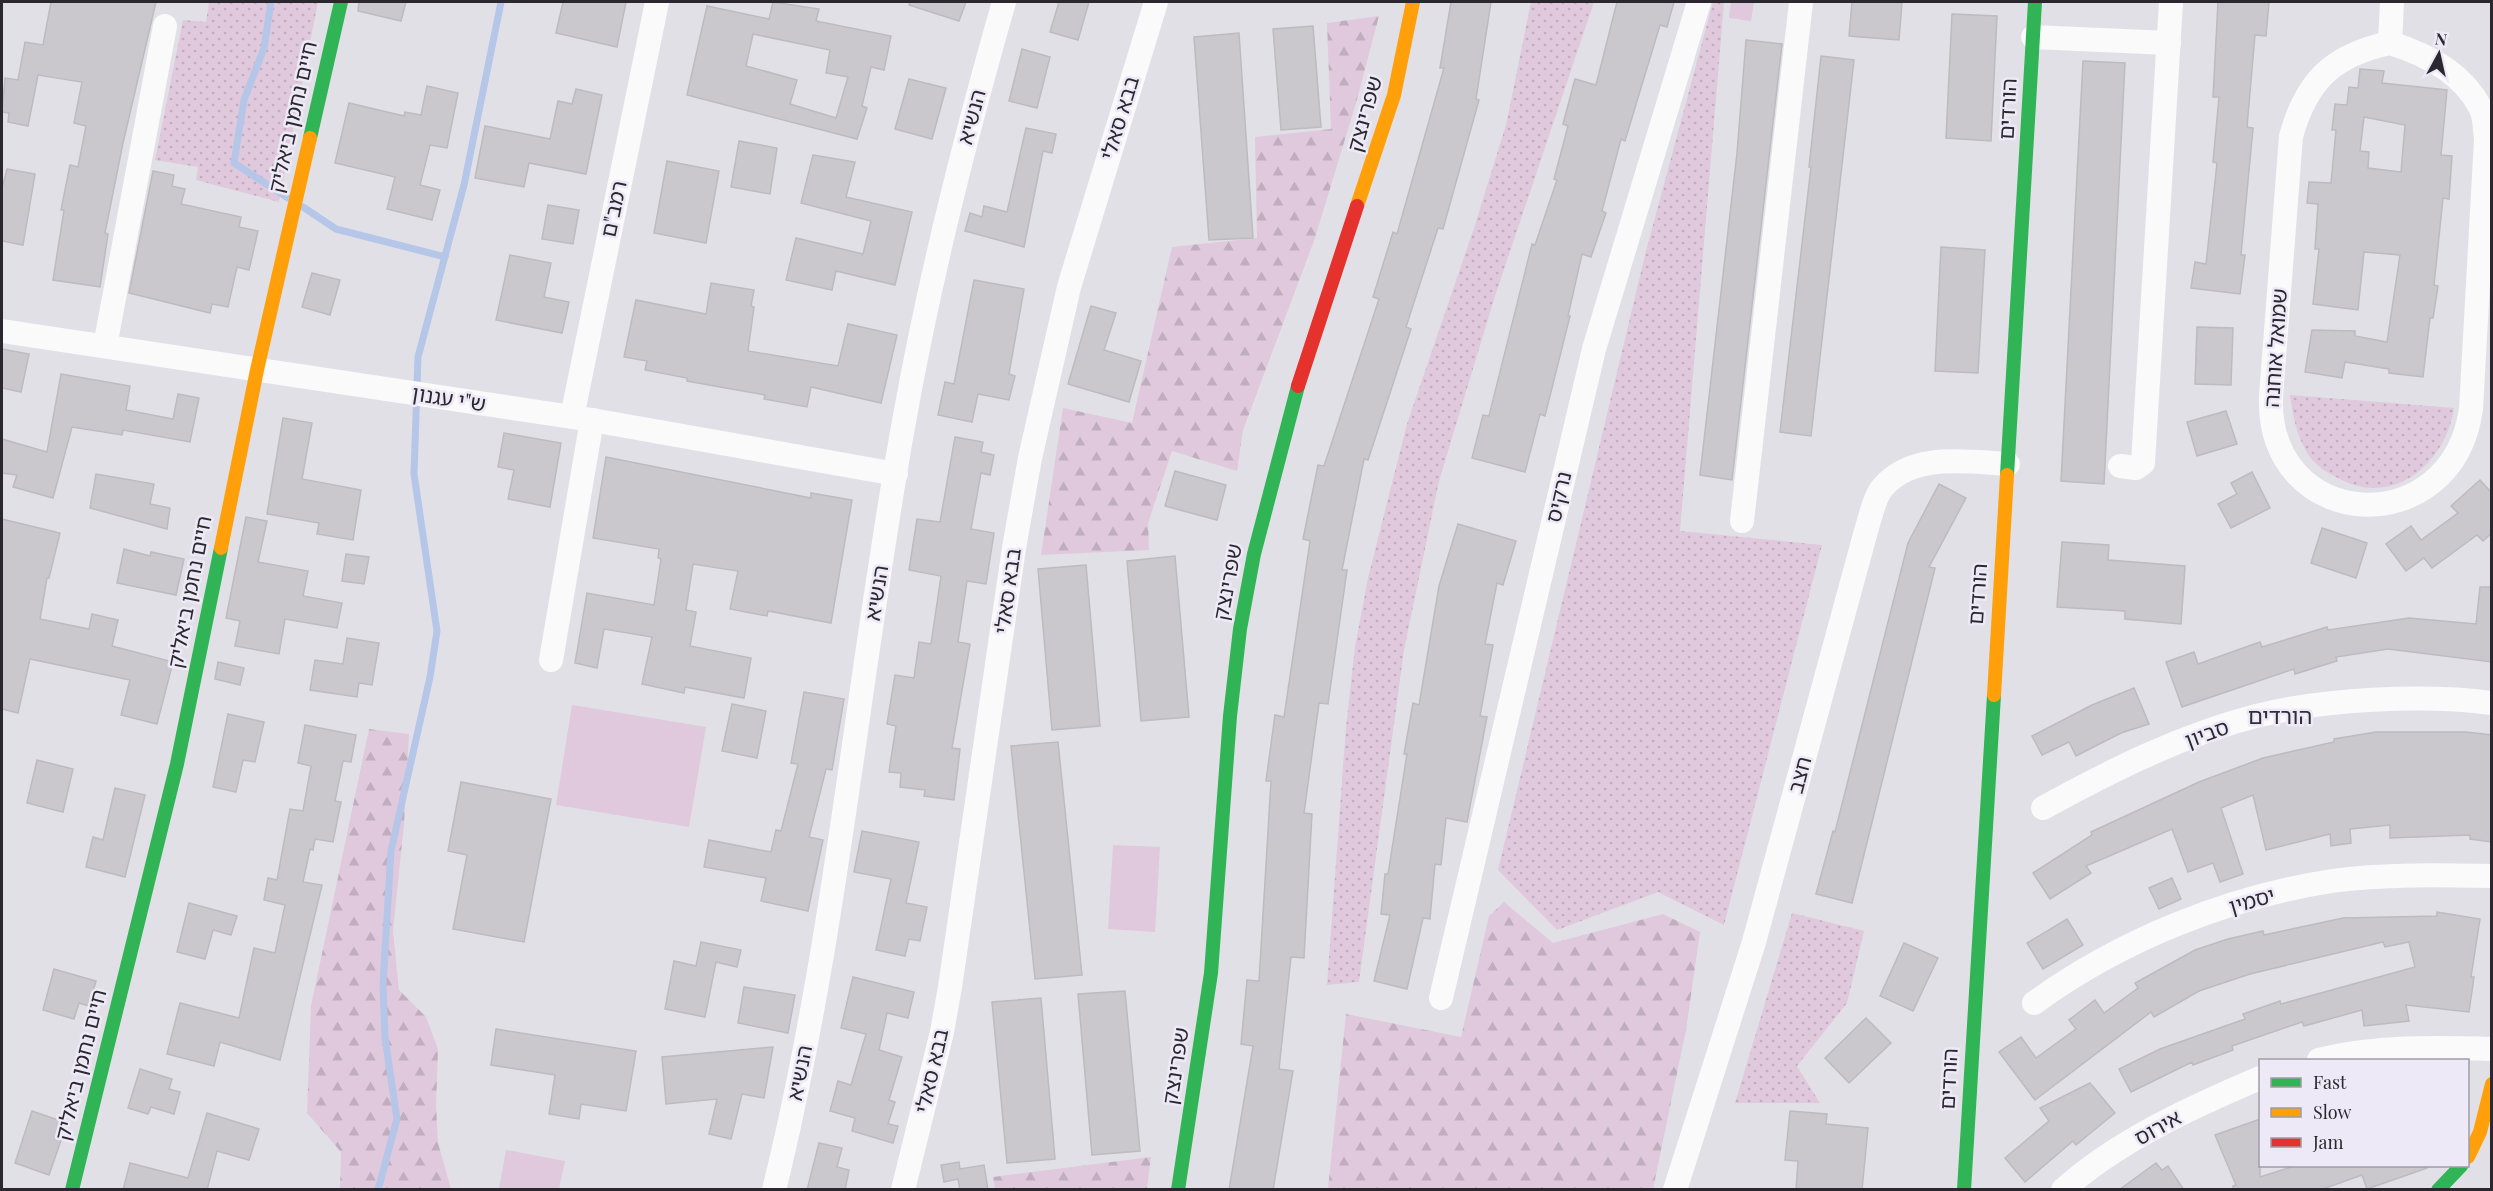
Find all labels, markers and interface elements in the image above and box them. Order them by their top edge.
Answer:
north arrow [2409,24,2469,84]
text: N [2434,27,2449,50]
street label: חיים נחמן ביאליק [260,38,322,195]
street label: בבא סאלי [1092,72,1144,163]
street label: שפרינצק [1339,72,1387,155]
street label: הורדים [1990,77,2022,140]
street label: הנשיא [949,86,991,147]
street label: רמב"ם [592,178,632,240]
street label: שמואל אוחנה [2256,287,2292,408]
street label: ש"י עגנון [410,377,488,417]
street label: נרקיס [1538,468,1577,525]
street label: חיים נחמן ביאליק [160,513,217,670]
street label: שפרינצק [1205,541,1247,622]
street label: בבא סאלי [986,546,1026,635]
street label: הורדים [1960,562,1992,626]
street label: הנשיא [857,563,893,623]
district label: הורדים [2248,700,2312,730]
street label: סביון [2180,711,2232,753]
street label: חצב [1780,753,1816,796]
street label: יסמין [2225,879,2278,919]
street label: חיים נחמן ביאליק [47,986,111,1143]
street label: בבא סאלי [907,1025,953,1116]
street label: שפרינצק [1154,1025,1194,1106]
street label: הנשיא [779,1042,817,1103]
street label: הורדים [1931,1047,1963,1110]
legend [2259,1059,2469,1167]
text: Fast [2313,1070,2347,1094]
text: Slow [2313,1100,2351,1124]
street label: אירוס [2129,1102,2185,1150]
text: Jam [2312,1130,2343,1154]

